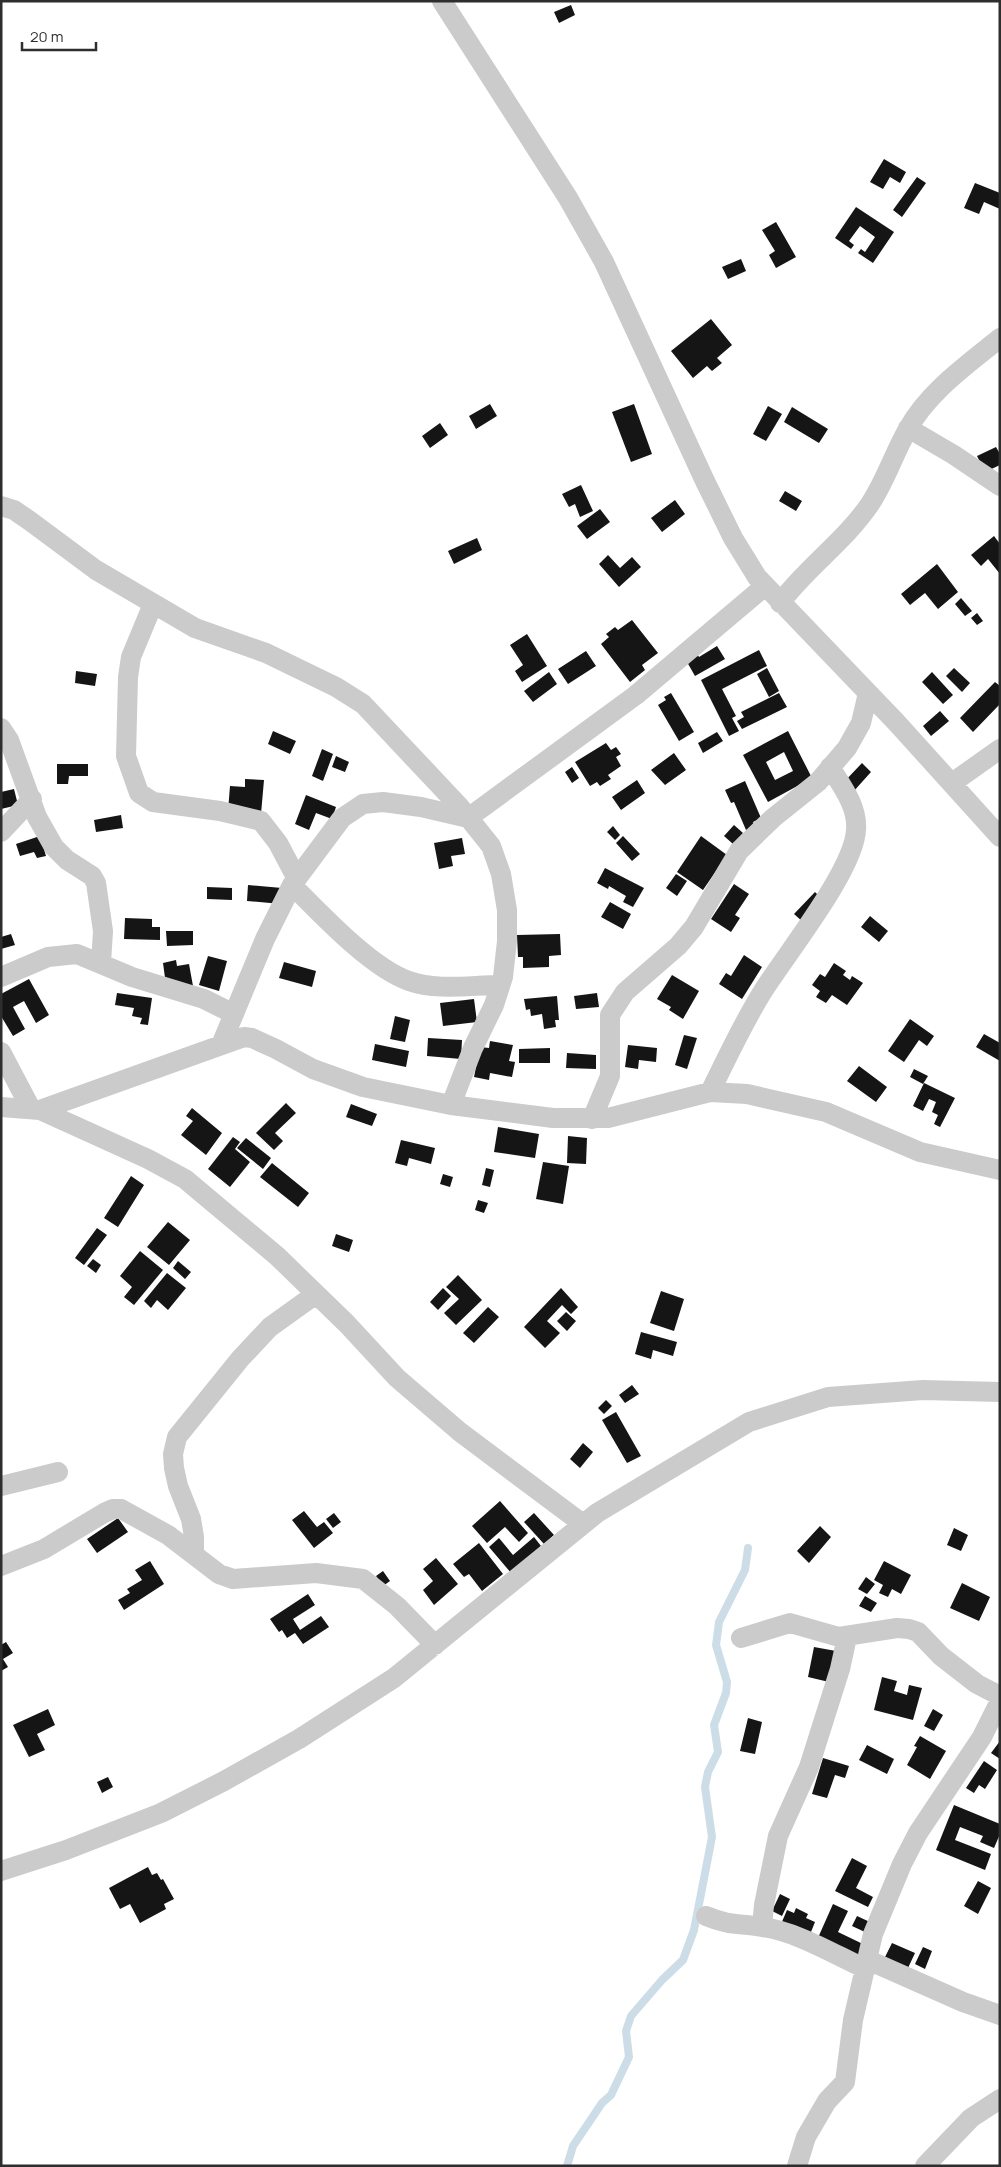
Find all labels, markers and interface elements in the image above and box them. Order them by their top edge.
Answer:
scale bar [22,20,96,52]
text: 20 m [30,26,63,47]

